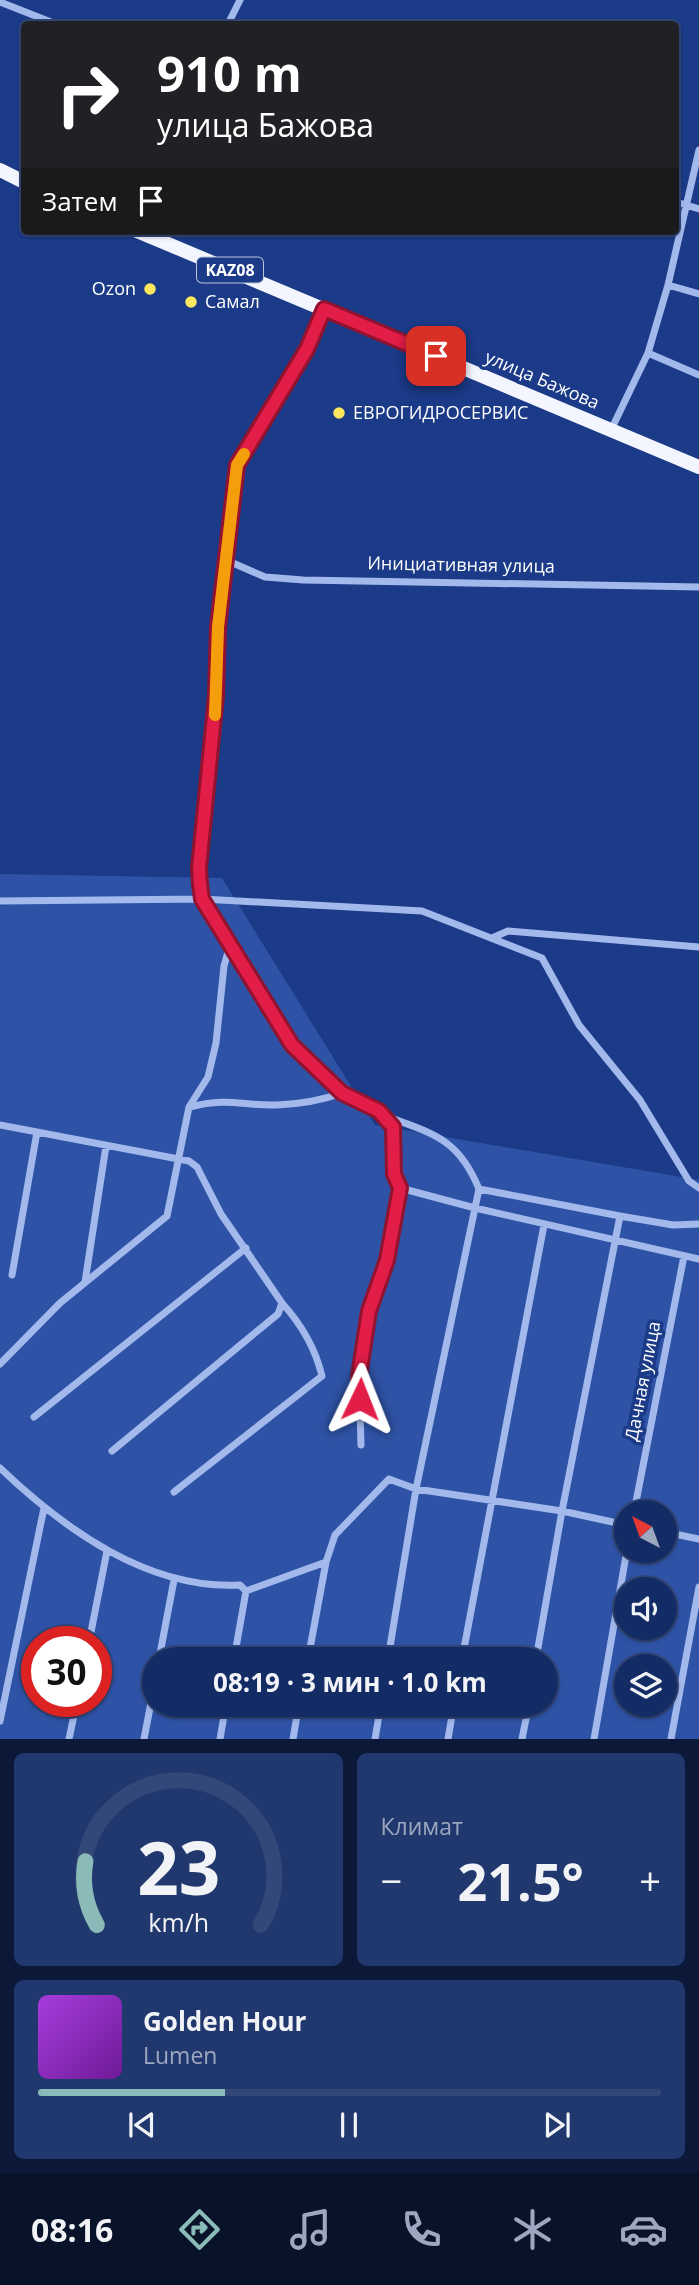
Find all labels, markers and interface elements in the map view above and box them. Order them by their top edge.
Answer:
text: 910 m [157,40,302,106]
icon: right [42,49,133,140]
text: улица Бажова [157,103,374,146]
icon: arrive [132,182,170,220]
text: Затем [42,183,118,219]
road number: KAZ08 [197,258,263,282]
place label: Ozon [92,276,136,300]
marker: Ozon [142,281,158,297]
place label: Самал [205,289,260,313]
marker: Самал [183,294,199,310]
pin [406,326,466,386]
icon: arrive [417,337,455,375]
street label: улица Бажова [481,344,603,414]
place label: ЕВРОГИДРОСЕРВИС [353,400,528,424]
marker: ЕВРОГИДРОСЕРВИС [331,405,347,421]
street label: Инициативная улица [367,550,555,578]
street label: Дачная улица [619,1319,665,1443]
position arrow [323,1362,397,1436]
north arrow [614,1500,677,1563]
map controls [614,1500,677,1717]
button: sound [614,1577,677,1640]
speed limit sign: 30 [21,1626,112,1717]
button: layers [614,1654,677,1717]
text: 08:19 · 3 мин · 1.0 km [213,1664,487,1700]
text: Климат [381,1810,463,1842]
text: 23 [137,1818,220,1917]
text: 21.5° [458,1845,584,1916]
text: − [381,1854,402,1906]
text: + [639,1854,661,1906]
text: km/h [148,1905,209,1939]
text: Golden Hour [143,2003,306,2039]
text: Lumen [143,2039,217,2071]
icon: previous [123,2106,161,2144]
icon: pause [330,2106,368,2144]
icon: next [538,2106,576,2144]
icon: directions [175,2205,224,2254]
icon: music [286,2205,335,2254]
icon: phone [397,2205,446,2254]
icon: climate [508,2205,557,2254]
icon: car [619,2205,668,2254]
text: 08:16 [31,2208,113,2251]

